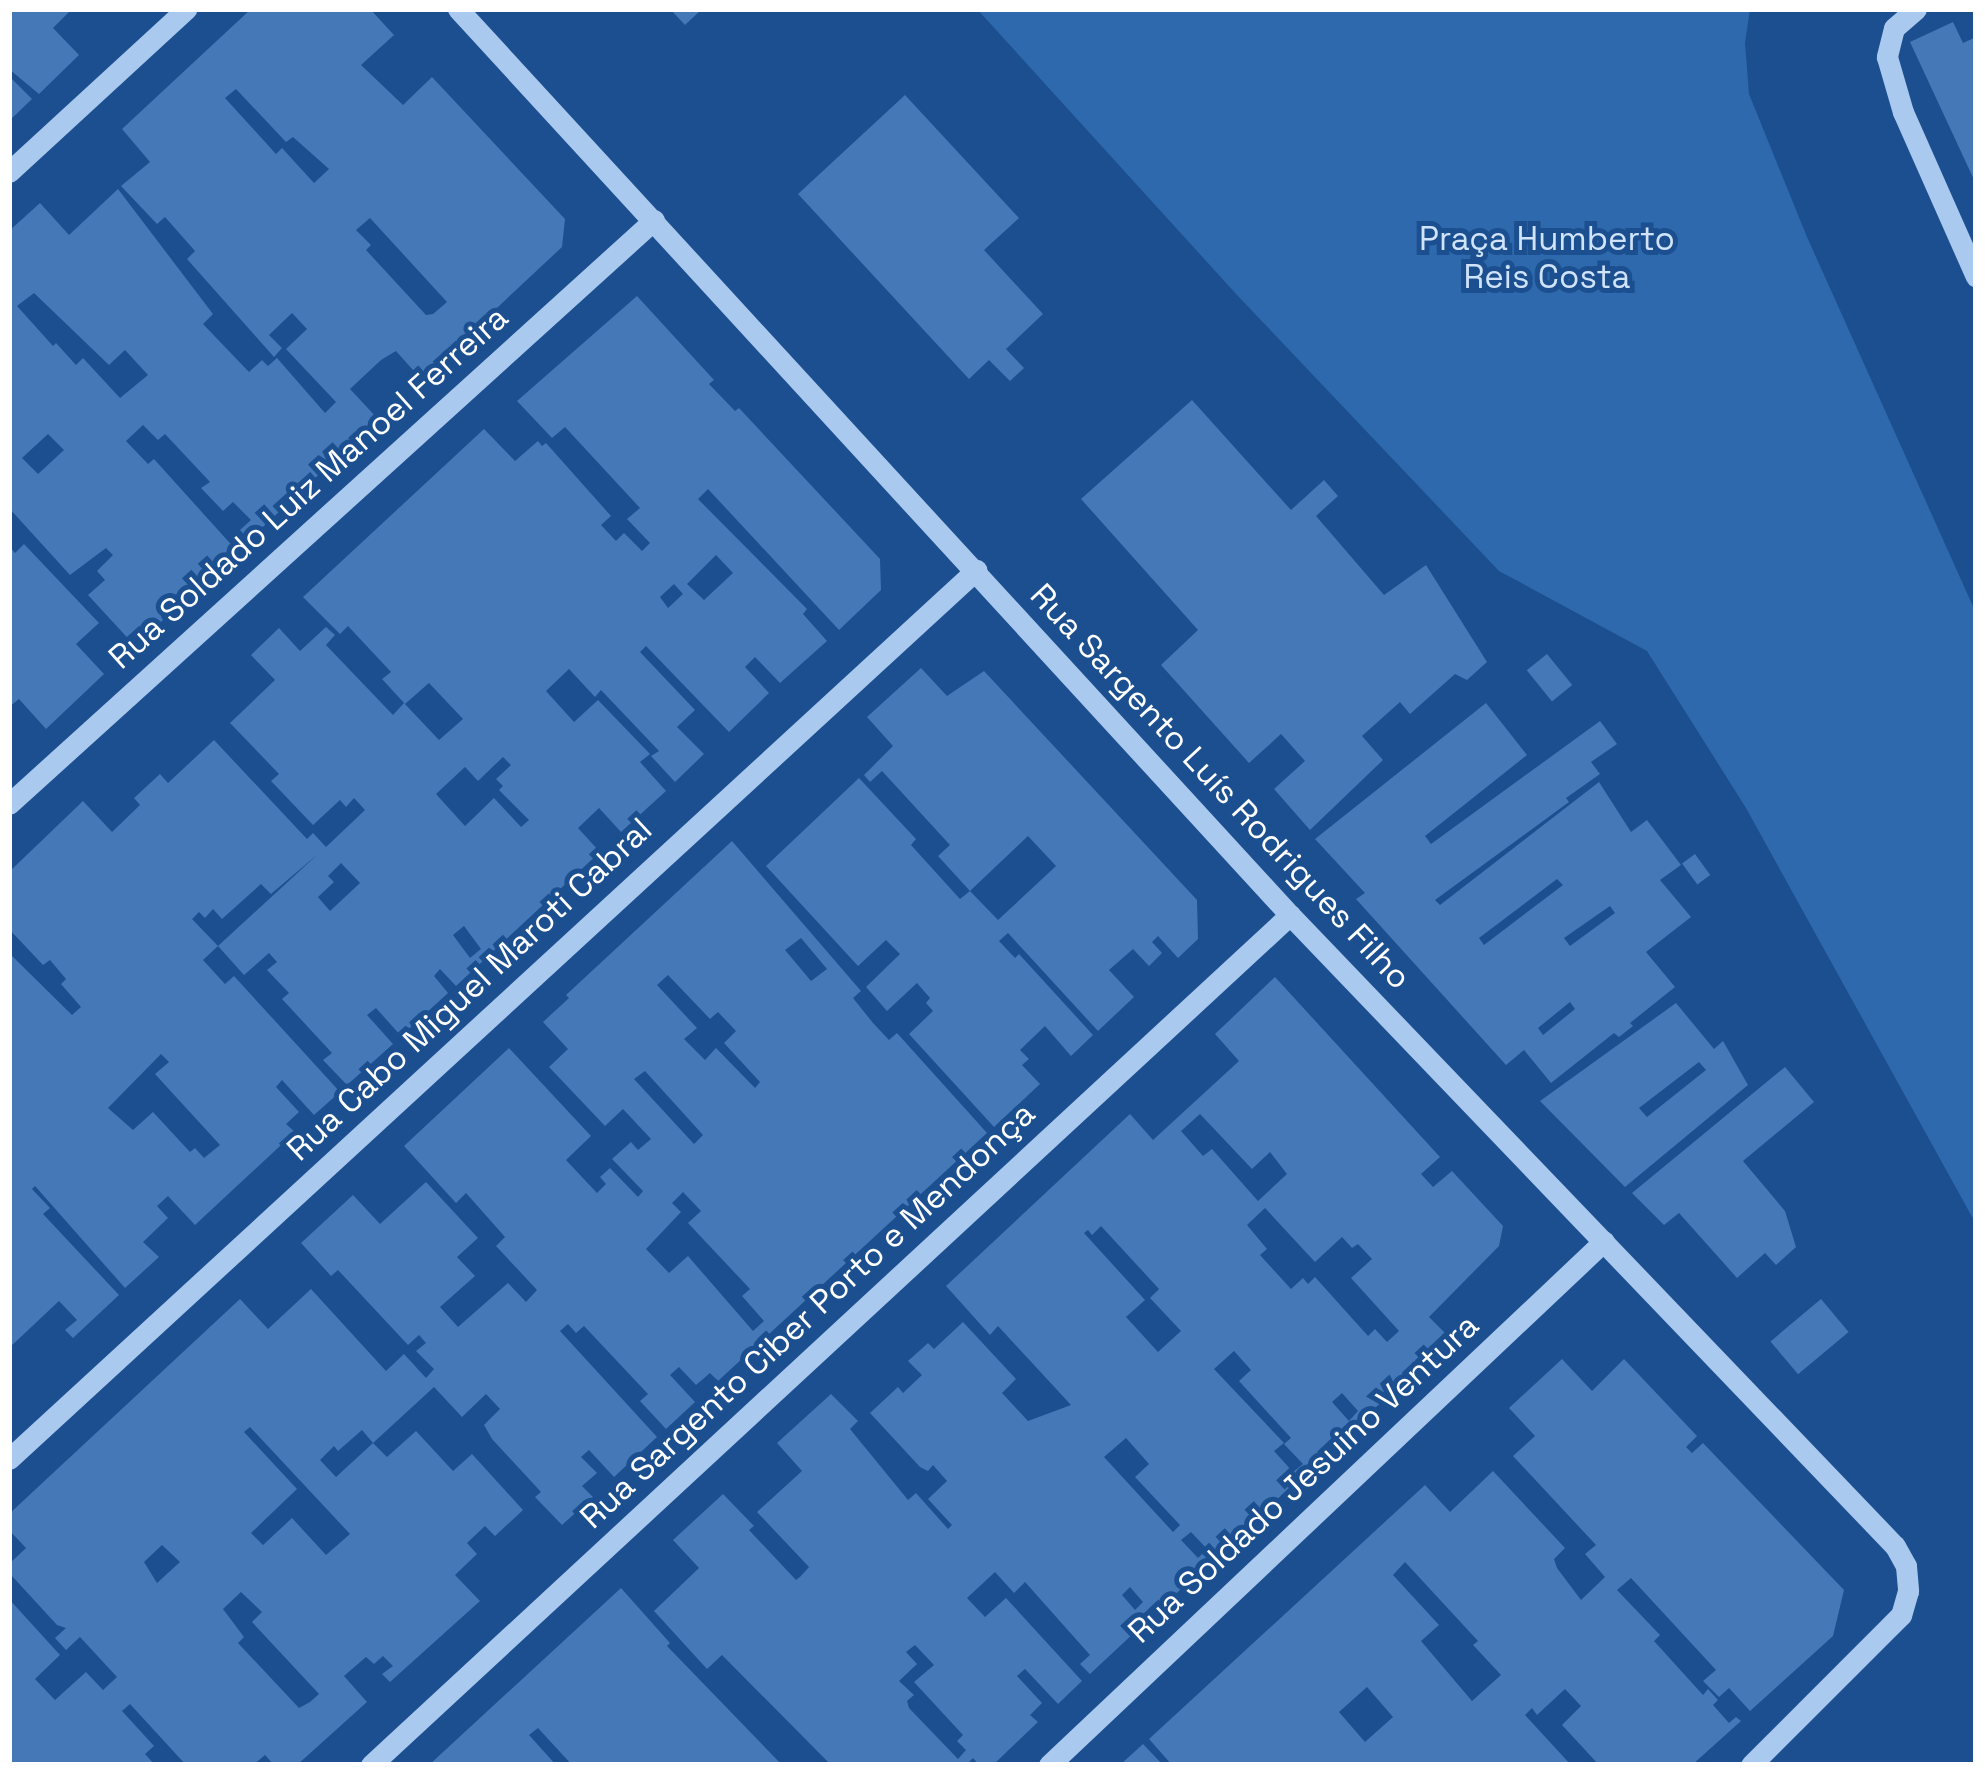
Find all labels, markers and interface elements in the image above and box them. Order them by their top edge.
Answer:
park label: Praça Humberto Reis Costa [1419,220,1675,298]
street label: Rua Soldado Luiz Manoel Ferreira [101,298,517,678]
street label: Rua Sargento Luís Rodrigues Filho [1021,576,1419,998]
street label: Rua Cabo Miguel Maroti Cabral [279,810,661,1170]
street label: Rua Sargento Ciber Porto e Mendonça [573,1095,1043,1537]
street label: Rua Soldado Jesuino Ventura [1121,1306,1487,1652]

